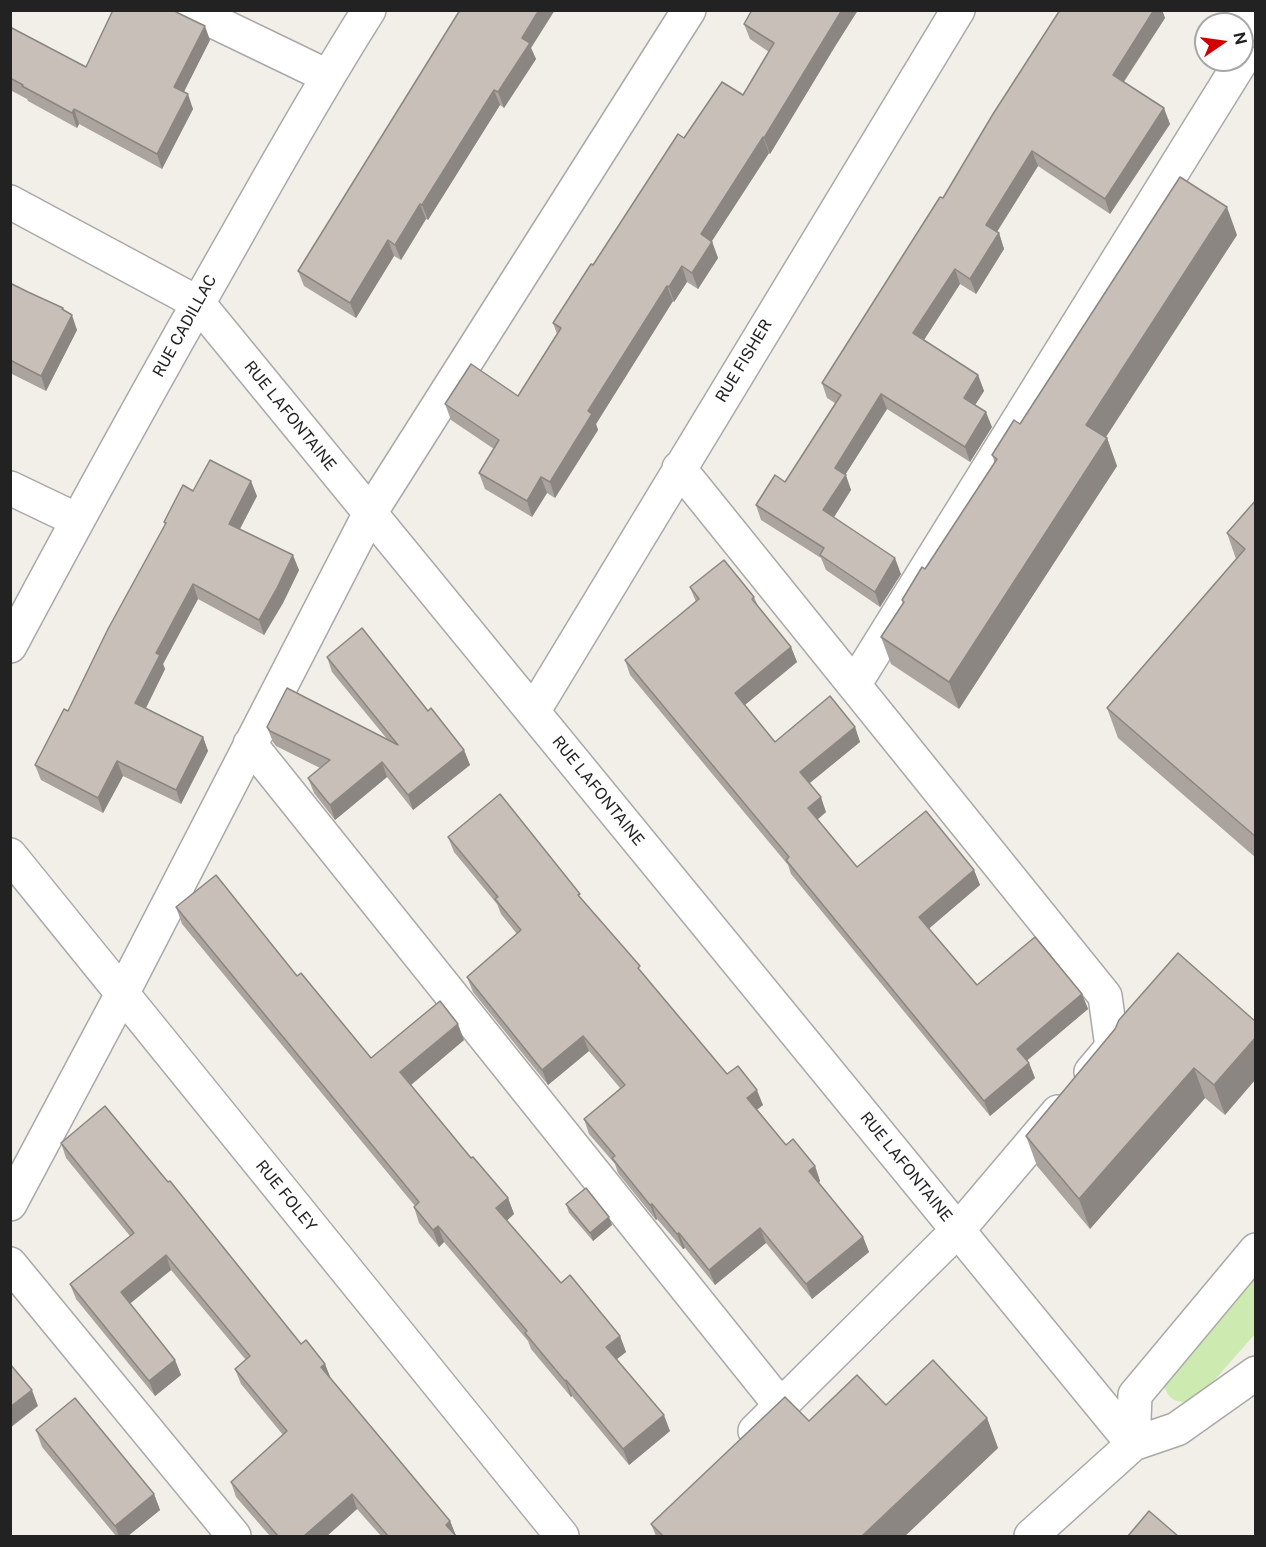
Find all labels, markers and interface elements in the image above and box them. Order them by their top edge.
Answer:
north arrow [1194,12,1254,72]
text: N [1229,30,1251,47]
street label: RUE CADILLAC [149,272,221,380]
street label: RUE FISHER [712,316,776,406]
street label: RUE LAFONTAINE [240,357,340,475]
street label: RUE LAFONTAINE [548,732,648,850]
street label: RUE LAFONTAINE [856,1108,956,1226]
street label: RUE FOLEY [251,1157,321,1235]

